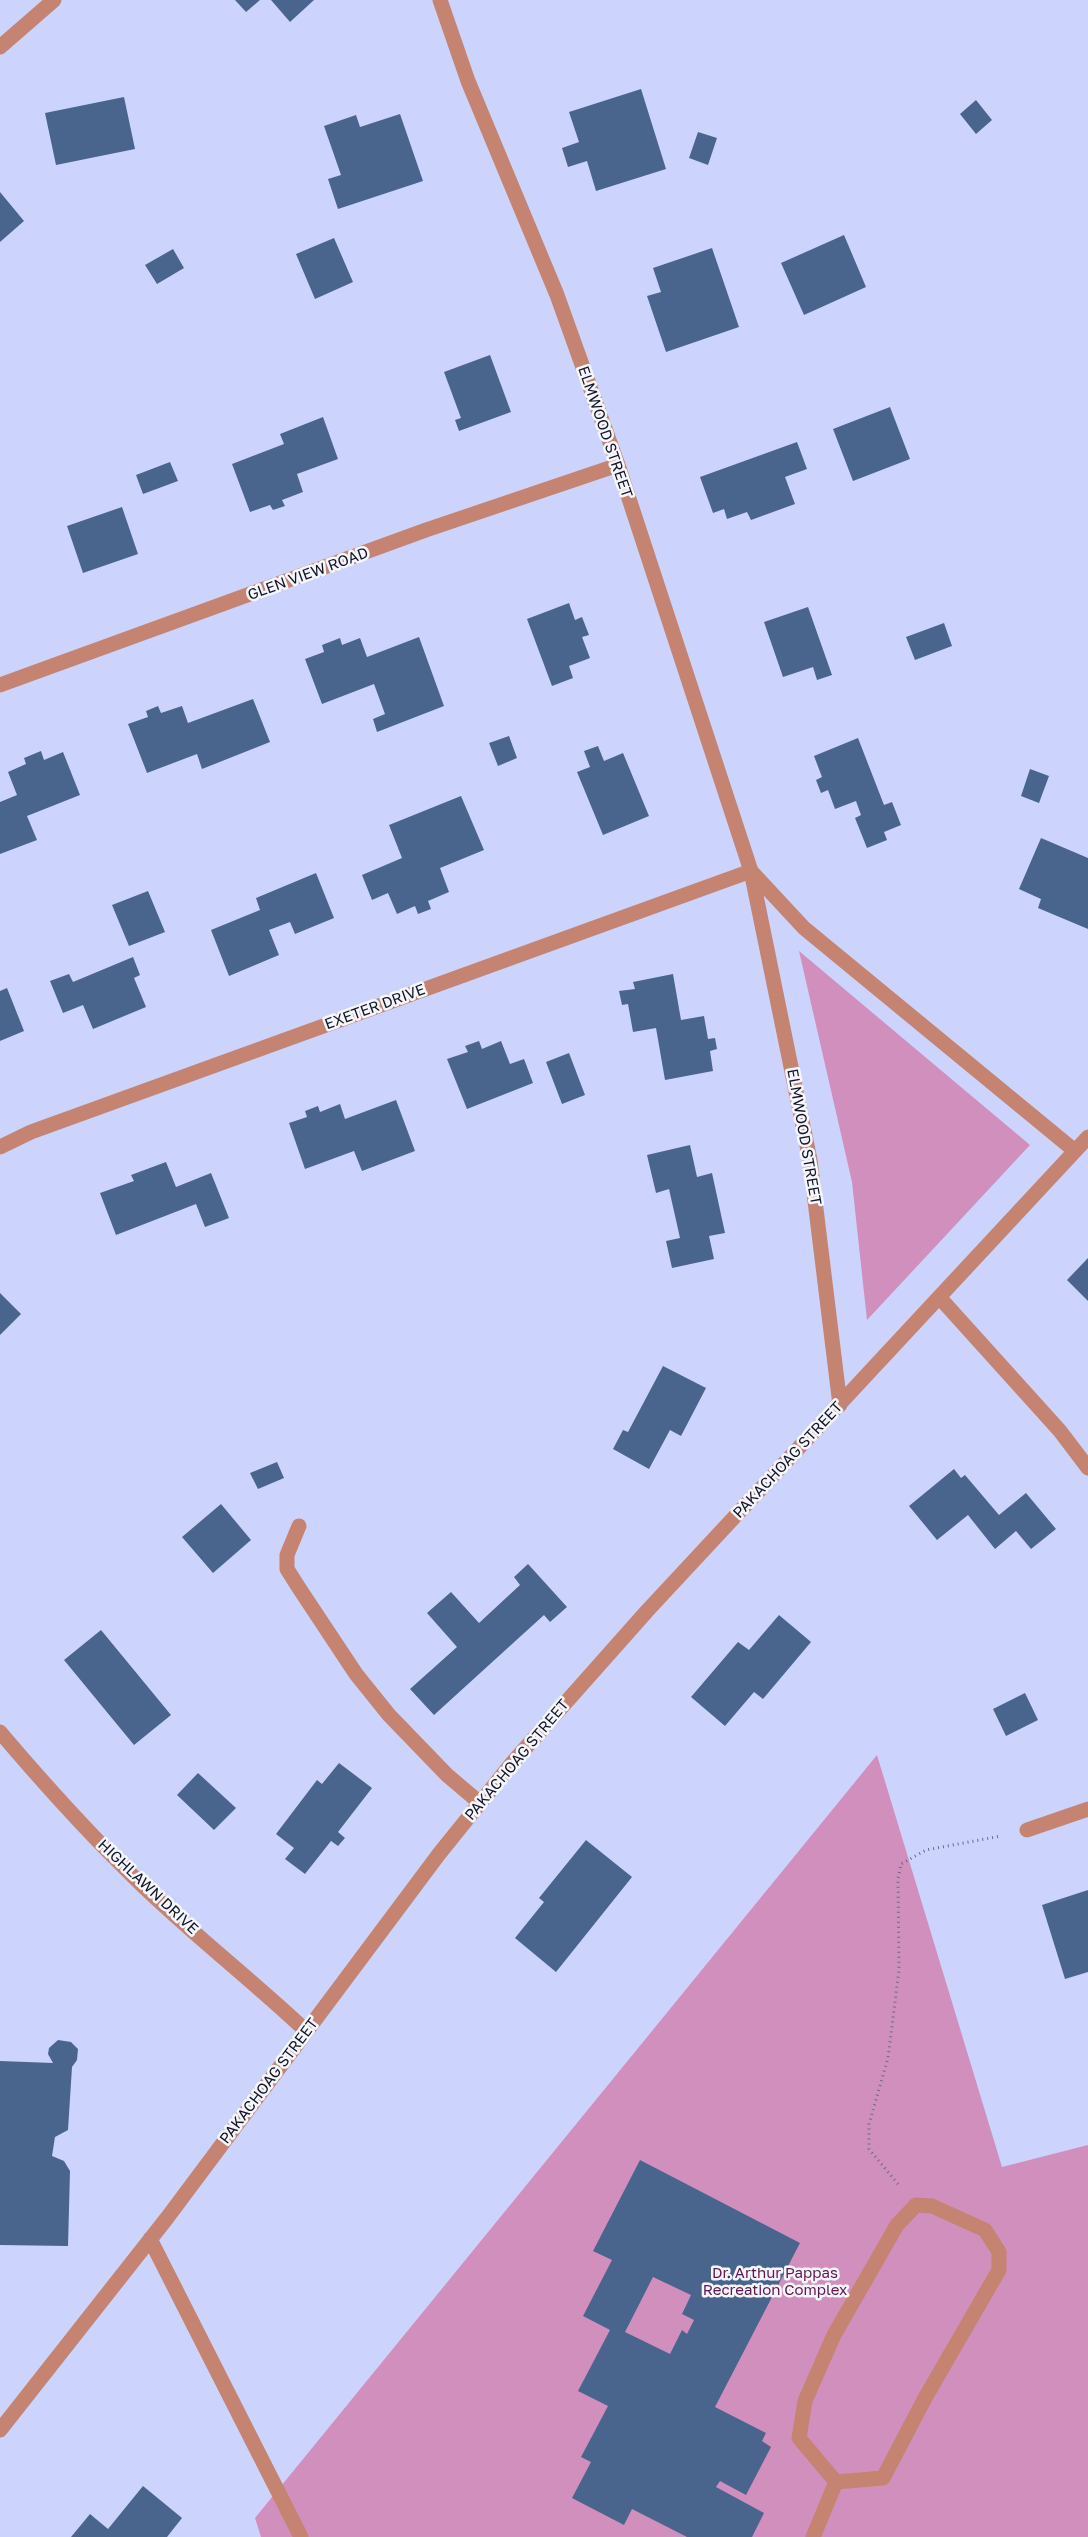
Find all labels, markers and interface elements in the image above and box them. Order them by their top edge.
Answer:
street label: ELMWOOD STREET [574,364,636,500]
street label: GLEN VIEW ROAD [245,544,371,604]
street label: EXETER DRIVE [322,981,428,1033]
street label: ELMWOOD STREET [783,1067,825,1207]
street label: PAKACHOAG STREET [730,1398,846,1522]
street label: PAKACHOAG STREET [461,1696,573,1824]
street label: HIGHLAWN DRIVE [94,1836,202,1938]
street label: PAKACHOAG STREET [216,2015,322,2147]
park label: Dr. Arthur Pappas Recreation Complex [703,2264,847,2299]

